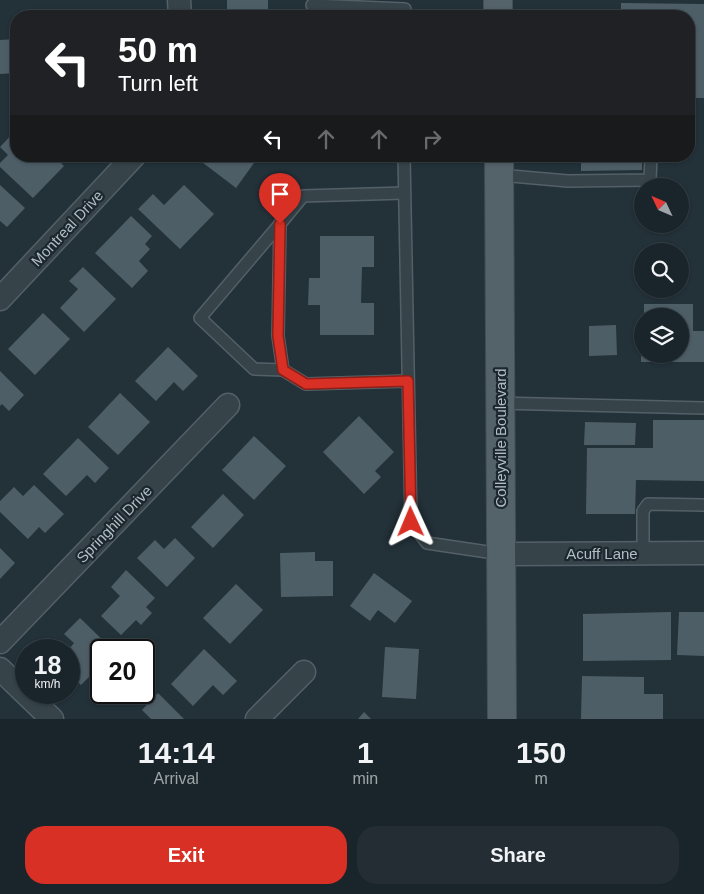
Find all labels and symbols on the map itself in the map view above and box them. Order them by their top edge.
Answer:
pin [259,173,301,224]
north arrow [634,178,689,232]
street label: Montreal Drive [28,187,106,269]
street label: Colleyville Boulevard [492,368,509,508]
street label: Springhill Drive [73,482,155,566]
position arrow [384,495,436,547]
street label: Acuff Lane [566,545,638,562]
speed limit sign: 20 [90,639,155,704]

